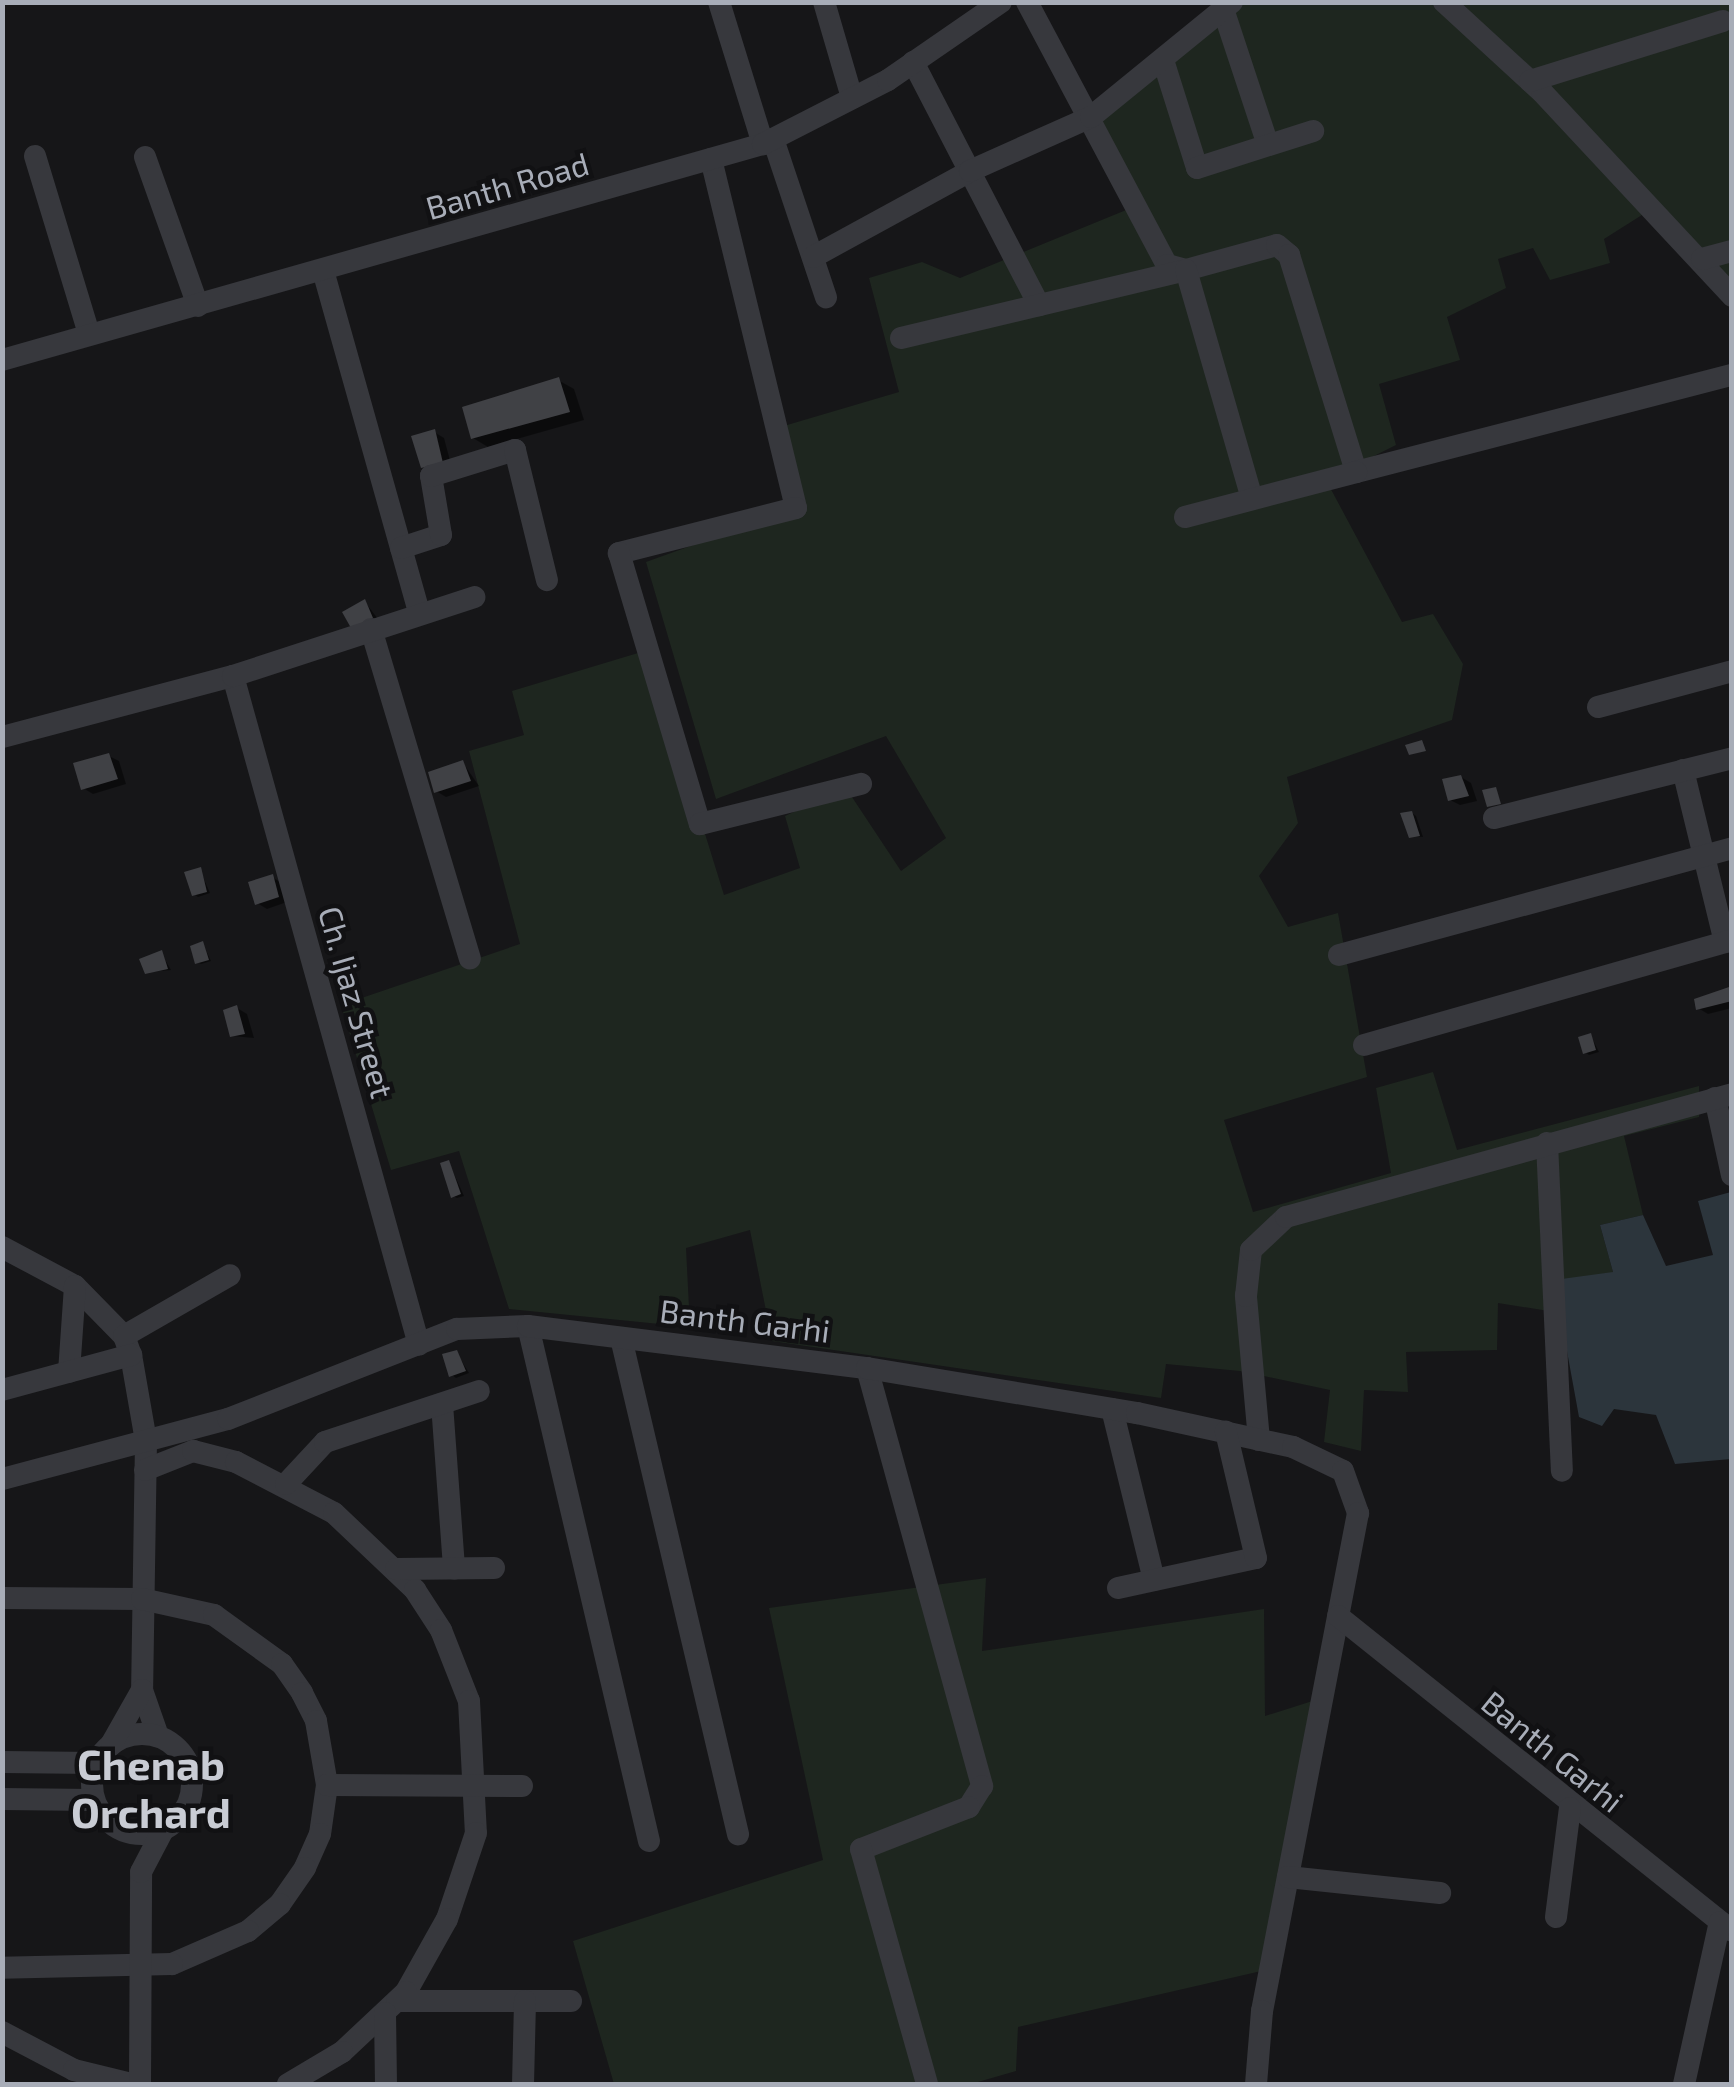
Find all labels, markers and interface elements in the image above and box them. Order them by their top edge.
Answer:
street label: Banth Road [421,143,593,227]
street label: Ch. Ijaz Street [311,902,403,1102]
street label: Banth Garhi [658,1291,832,1349]
street label: Banth Garhi [1474,1682,1632,1820]
district label: Chenab Orchard [71,1738,231,1836]

